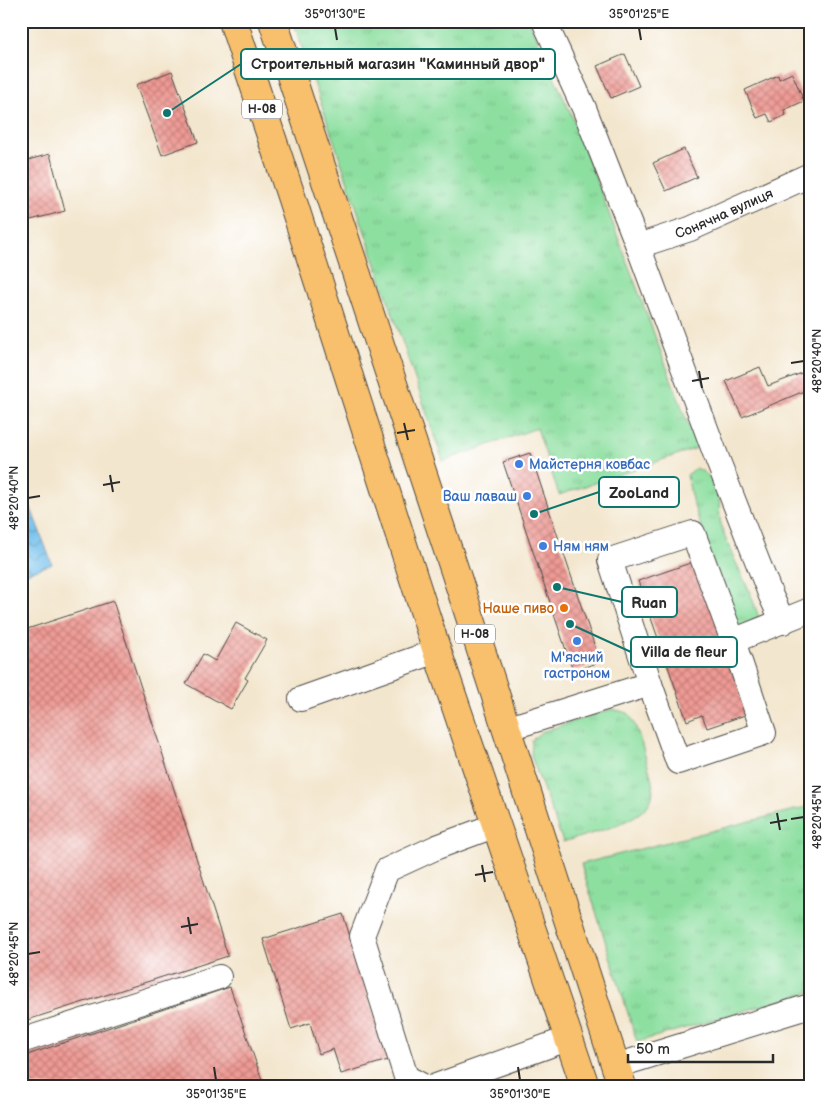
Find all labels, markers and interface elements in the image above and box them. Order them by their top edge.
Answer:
text: 35°01'30"E [305,7,366,22]
text: 35°01'25"E [609,7,669,22]
callout: Строительный магазин "Каминный двор" [241,49,555,79]
text: Строительный магазин "Каминный двор" [251,55,545,74]
road number: Н-08 [242,100,282,118]
street label: Сонячна вулиця [673,185,776,242]
text: 48°20'40"N [810,329,825,393]
place label: Майстерня ковбас [529,456,650,473]
marker: Майстерня ковбас [513,458,525,470]
text: 48°20'40"N [7,466,22,530]
callout: ZooLand [599,477,679,507]
text: ZooLand [609,484,669,503]
place label: Ваш лаваш [443,488,517,505]
marker: Ваш лаваш [521,490,533,502]
place label: Ням ням [553,538,609,555]
marker: Ням ням [537,540,549,552]
callout: Ruan [622,587,677,617]
text: Ruan [631,594,667,613]
place label: Наше пиво [482,600,554,617]
marker: Наше пиво [558,602,570,614]
road number: Н-08 [455,624,495,644]
marker: М'ясний гастроном [571,635,583,647]
callout: Villa de fleur [631,637,737,667]
text: Villa de fleur [641,643,728,662]
place label: М'ясний гастроном [544,649,610,682]
text: 48°20'45"N [810,785,825,849]
text: 48°20'45"N [7,922,22,986]
scale bar [628,1032,774,1064]
text: 50 m [636,1040,670,1059]
text: 35°01'35"E [186,1087,246,1102]
text: 35°01'30"E [490,1087,551,1102]

